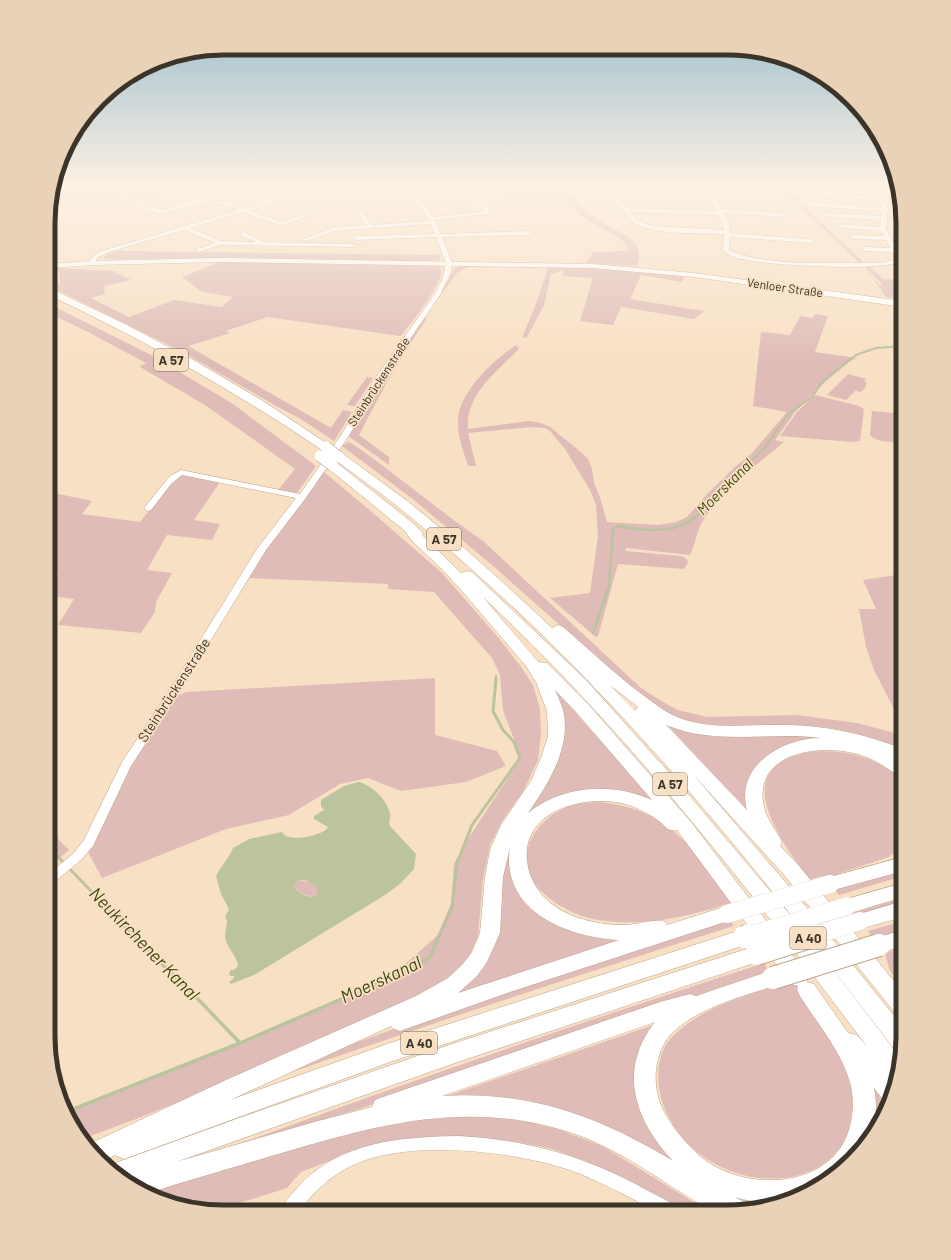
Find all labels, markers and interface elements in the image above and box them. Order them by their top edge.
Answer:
street label: Venloer Straße [746,275,824,299]
street label: Steinbrückenstraße [344,334,412,428]
road number: A 57 [154,349,188,371]
water label: Moerskanal [692,454,757,518]
road number: A 57 [427,528,461,550]
street label: Steinbrückenstraße [134,635,213,745]
road number: A 57 [653,773,687,795]
water label: Neukirchener Kanal [85,882,204,1005]
road number: A 40 [790,927,826,949]
water label: Moerskanal [337,951,425,1007]
road number: A 40 [401,1032,437,1054]

